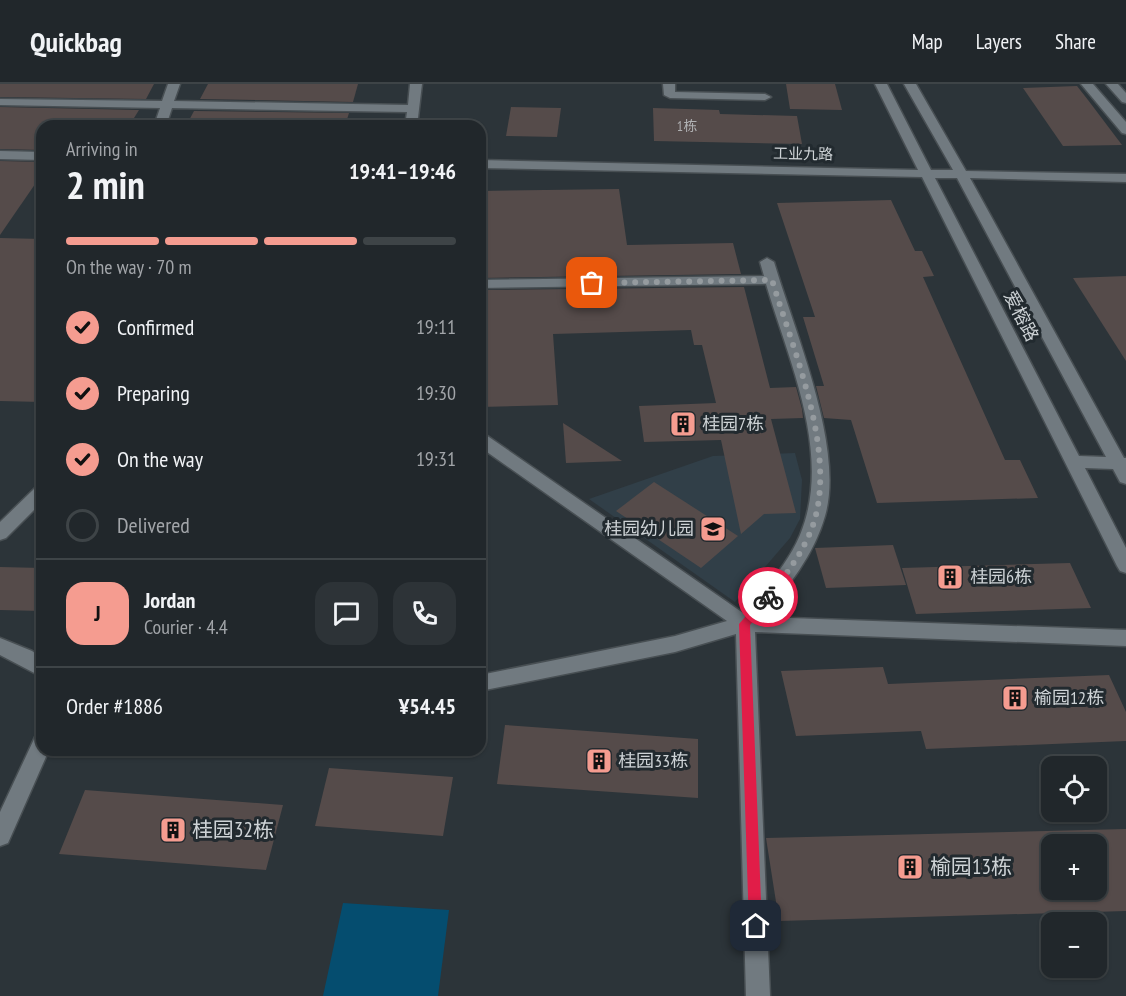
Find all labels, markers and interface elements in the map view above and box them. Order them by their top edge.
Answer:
text: Quickbag [30,23,122,60]
text: Map [912,28,943,55]
text: Layers [976,28,1022,55]
text: Share [1055,28,1096,55]
house number: 1栋 [677,117,697,135]
text: Arriving in [66,136,138,162]
street label: 工业九路 [773,143,833,164]
text: 19:41–19:46 [349,157,456,185]
text: 2 min [66,159,145,210]
text: On the way · 70 m [66,254,192,280]
pin [566,257,617,308]
icon: bag [575,266,608,299]
street label: 爱榕路 [999,286,1044,345]
icon: check [66,311,99,344]
text: Confirmed [117,313,194,341]
text: 19:11 [416,314,456,340]
icon: check [66,377,99,410]
text: Preparing [117,379,190,407]
text: 19:30 [416,380,456,406]
building icon: 桂园7栋 [668,409,698,439]
place label: 桂园7栋 [702,412,764,435]
icon: check [66,443,99,476]
text: On the way [117,445,203,473]
text: 19:31 [416,446,456,472]
text: Delivered [117,511,190,539]
school or university icon: 桂园幼儿园 [698,514,728,544]
place label: 桂园幼儿园 [604,517,694,540]
building icon: 桂园6栋 [935,562,965,592]
place label: 桂园6栋 [970,565,1032,588]
courier [738,567,798,627]
icon: bike [752,581,785,614]
button: chat [315,582,378,645]
button: phone [393,582,456,645]
text: Jordan [144,586,195,614]
text: J [94,599,101,627]
text: Courier · 4.4 [144,614,228,640]
building icon: 榆园12栋 [1000,683,1030,713]
place label: 榆园12栋 [1034,686,1104,709]
text: Order #1886 [66,692,163,720]
text: ¥54.45 [399,692,456,720]
building icon: 桂园33栋 [584,746,614,776]
place label: 桂园33栋 [618,749,688,772]
map controls [1041,756,1107,978]
button: locate [1041,756,1107,822]
building icon: 桂园32栋 [158,815,188,845]
place label: 桂园32栋 [192,816,274,843]
button: + [1041,834,1107,900]
building icon: 榆园13栋 [895,852,925,882]
place label: 榆园13栋 [930,853,1012,880]
pin [730,900,781,951]
icon: home [739,909,772,942]
button: − [1041,912,1107,978]

